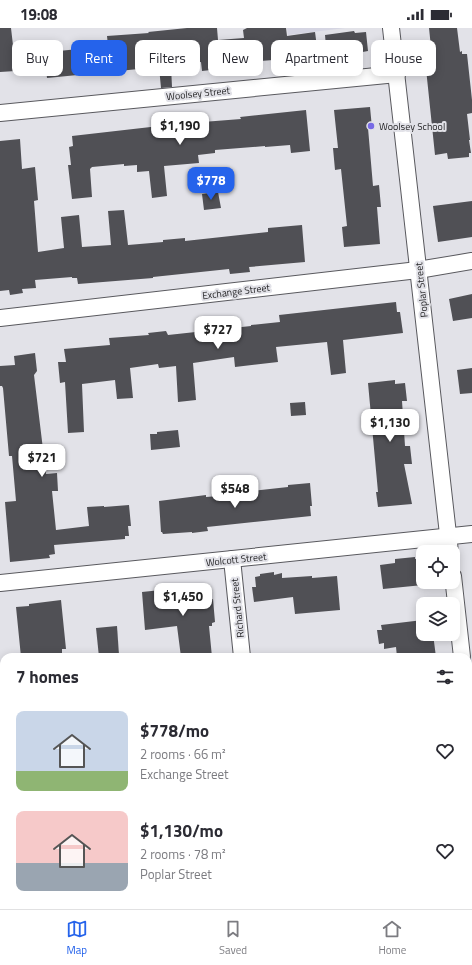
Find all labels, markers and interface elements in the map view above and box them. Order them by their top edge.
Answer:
text: 19:08 [20,3,57,26]
chip: Buy [12,40,63,76]
chip: Rent [71,40,127,76]
chip: Filters [135,40,200,76]
chip: New [208,40,263,76]
chip: Apartment [271,40,363,76]
chip: House [371,40,436,76]
street label: Woolsey Street [165,83,231,104]
pin: $1,190 [147,112,213,146]
text: $1,190 [160,115,200,135]
place label: Woolsey School [379,119,445,134]
marker: Woolsey School [366,121,376,131]
pin: $778 [187,167,235,201]
text: $778 [196,170,226,190]
street label: Poplar Street [411,261,432,318]
street label: Exchange Street [201,280,271,303]
pin: $727 [194,316,242,350]
text: $727 [203,319,233,339]
pin: $1,130 [357,409,423,443]
text: $1,130 [370,412,410,432]
pin: $721 [18,444,66,478]
text: $721 [27,447,57,467]
pin: $548 [211,475,259,509]
text: $548 [220,478,250,498]
map controls [416,545,460,641]
button: locate [416,545,460,589]
street label: Wolcott Street [205,549,268,570]
street label: Richard Street [227,577,248,638]
pin: $1,450 [150,583,216,617]
text: $1,450 [163,586,203,606]
button: layers [416,597,460,641]
text: 7 homes [16,664,79,690]
icon: filters [434,666,456,688]
text: $778/mo [140,718,209,744]
icon: home [48,727,96,775]
icon: heart [434,740,456,762]
text: 2 rooms · 66 m² [140,744,226,764]
text: Exchange Street [140,764,229,784]
text: $1,130/mo [140,818,223,844]
icon: home [48,827,96,875]
icon: heart [434,840,456,862]
text: 2 rooms · 78 m² [140,844,226,864]
text: Poplar Street [140,864,212,884]
tab: Map [66,918,88,958]
tab: Saved [219,918,247,958]
tab: Home [378,918,406,958]

